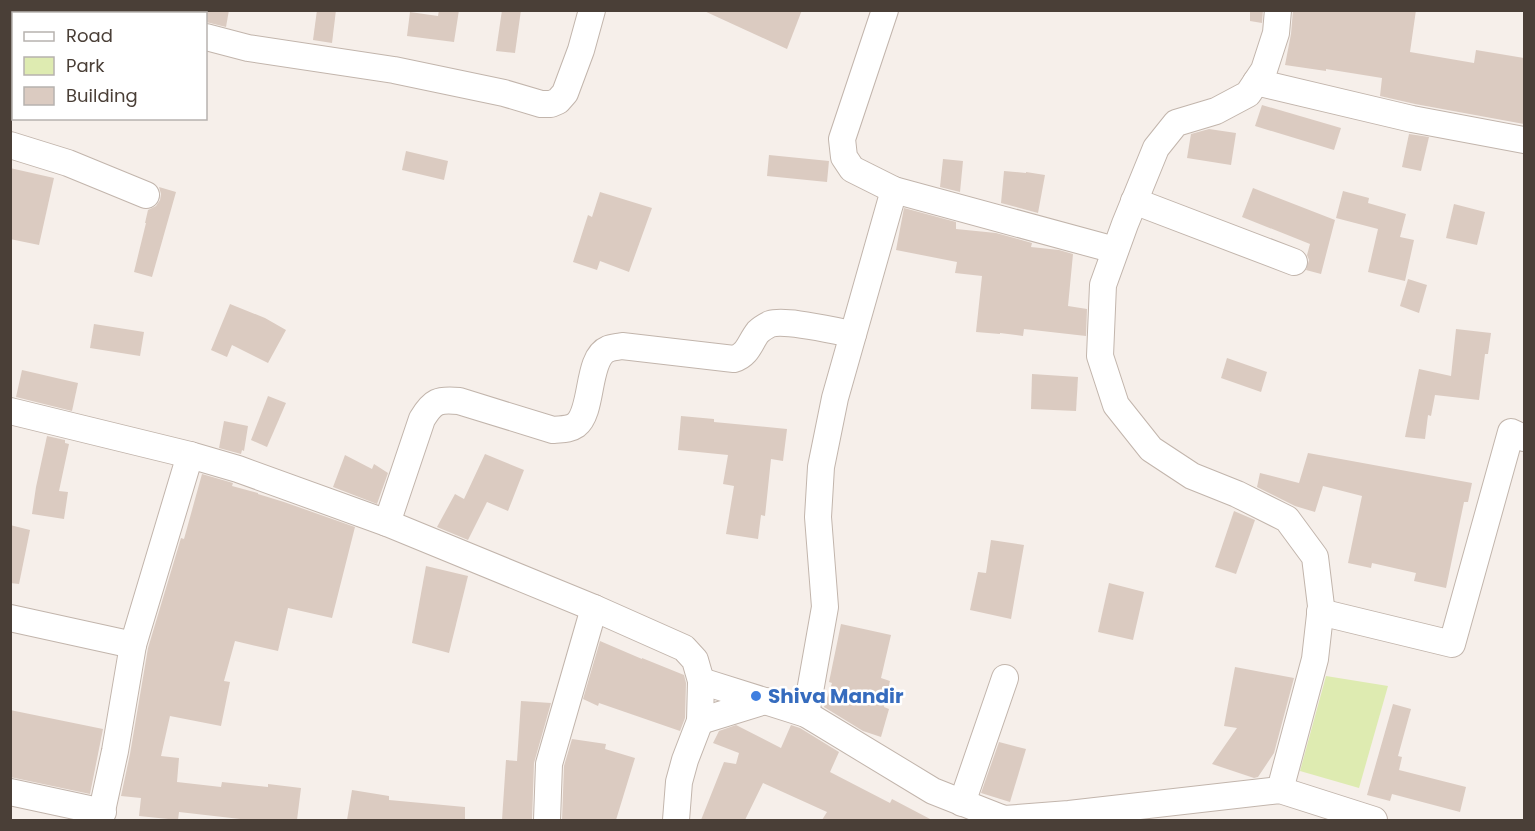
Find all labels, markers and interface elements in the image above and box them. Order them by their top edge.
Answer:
legend [12,12,207,120]
text: Road [66,23,113,48]
text: Park [66,53,105,78]
text: Building [66,83,138,108]
place label: Shiva Mandir [768,682,904,710]
marker: Shiva Mandir [749,689,763,703]

